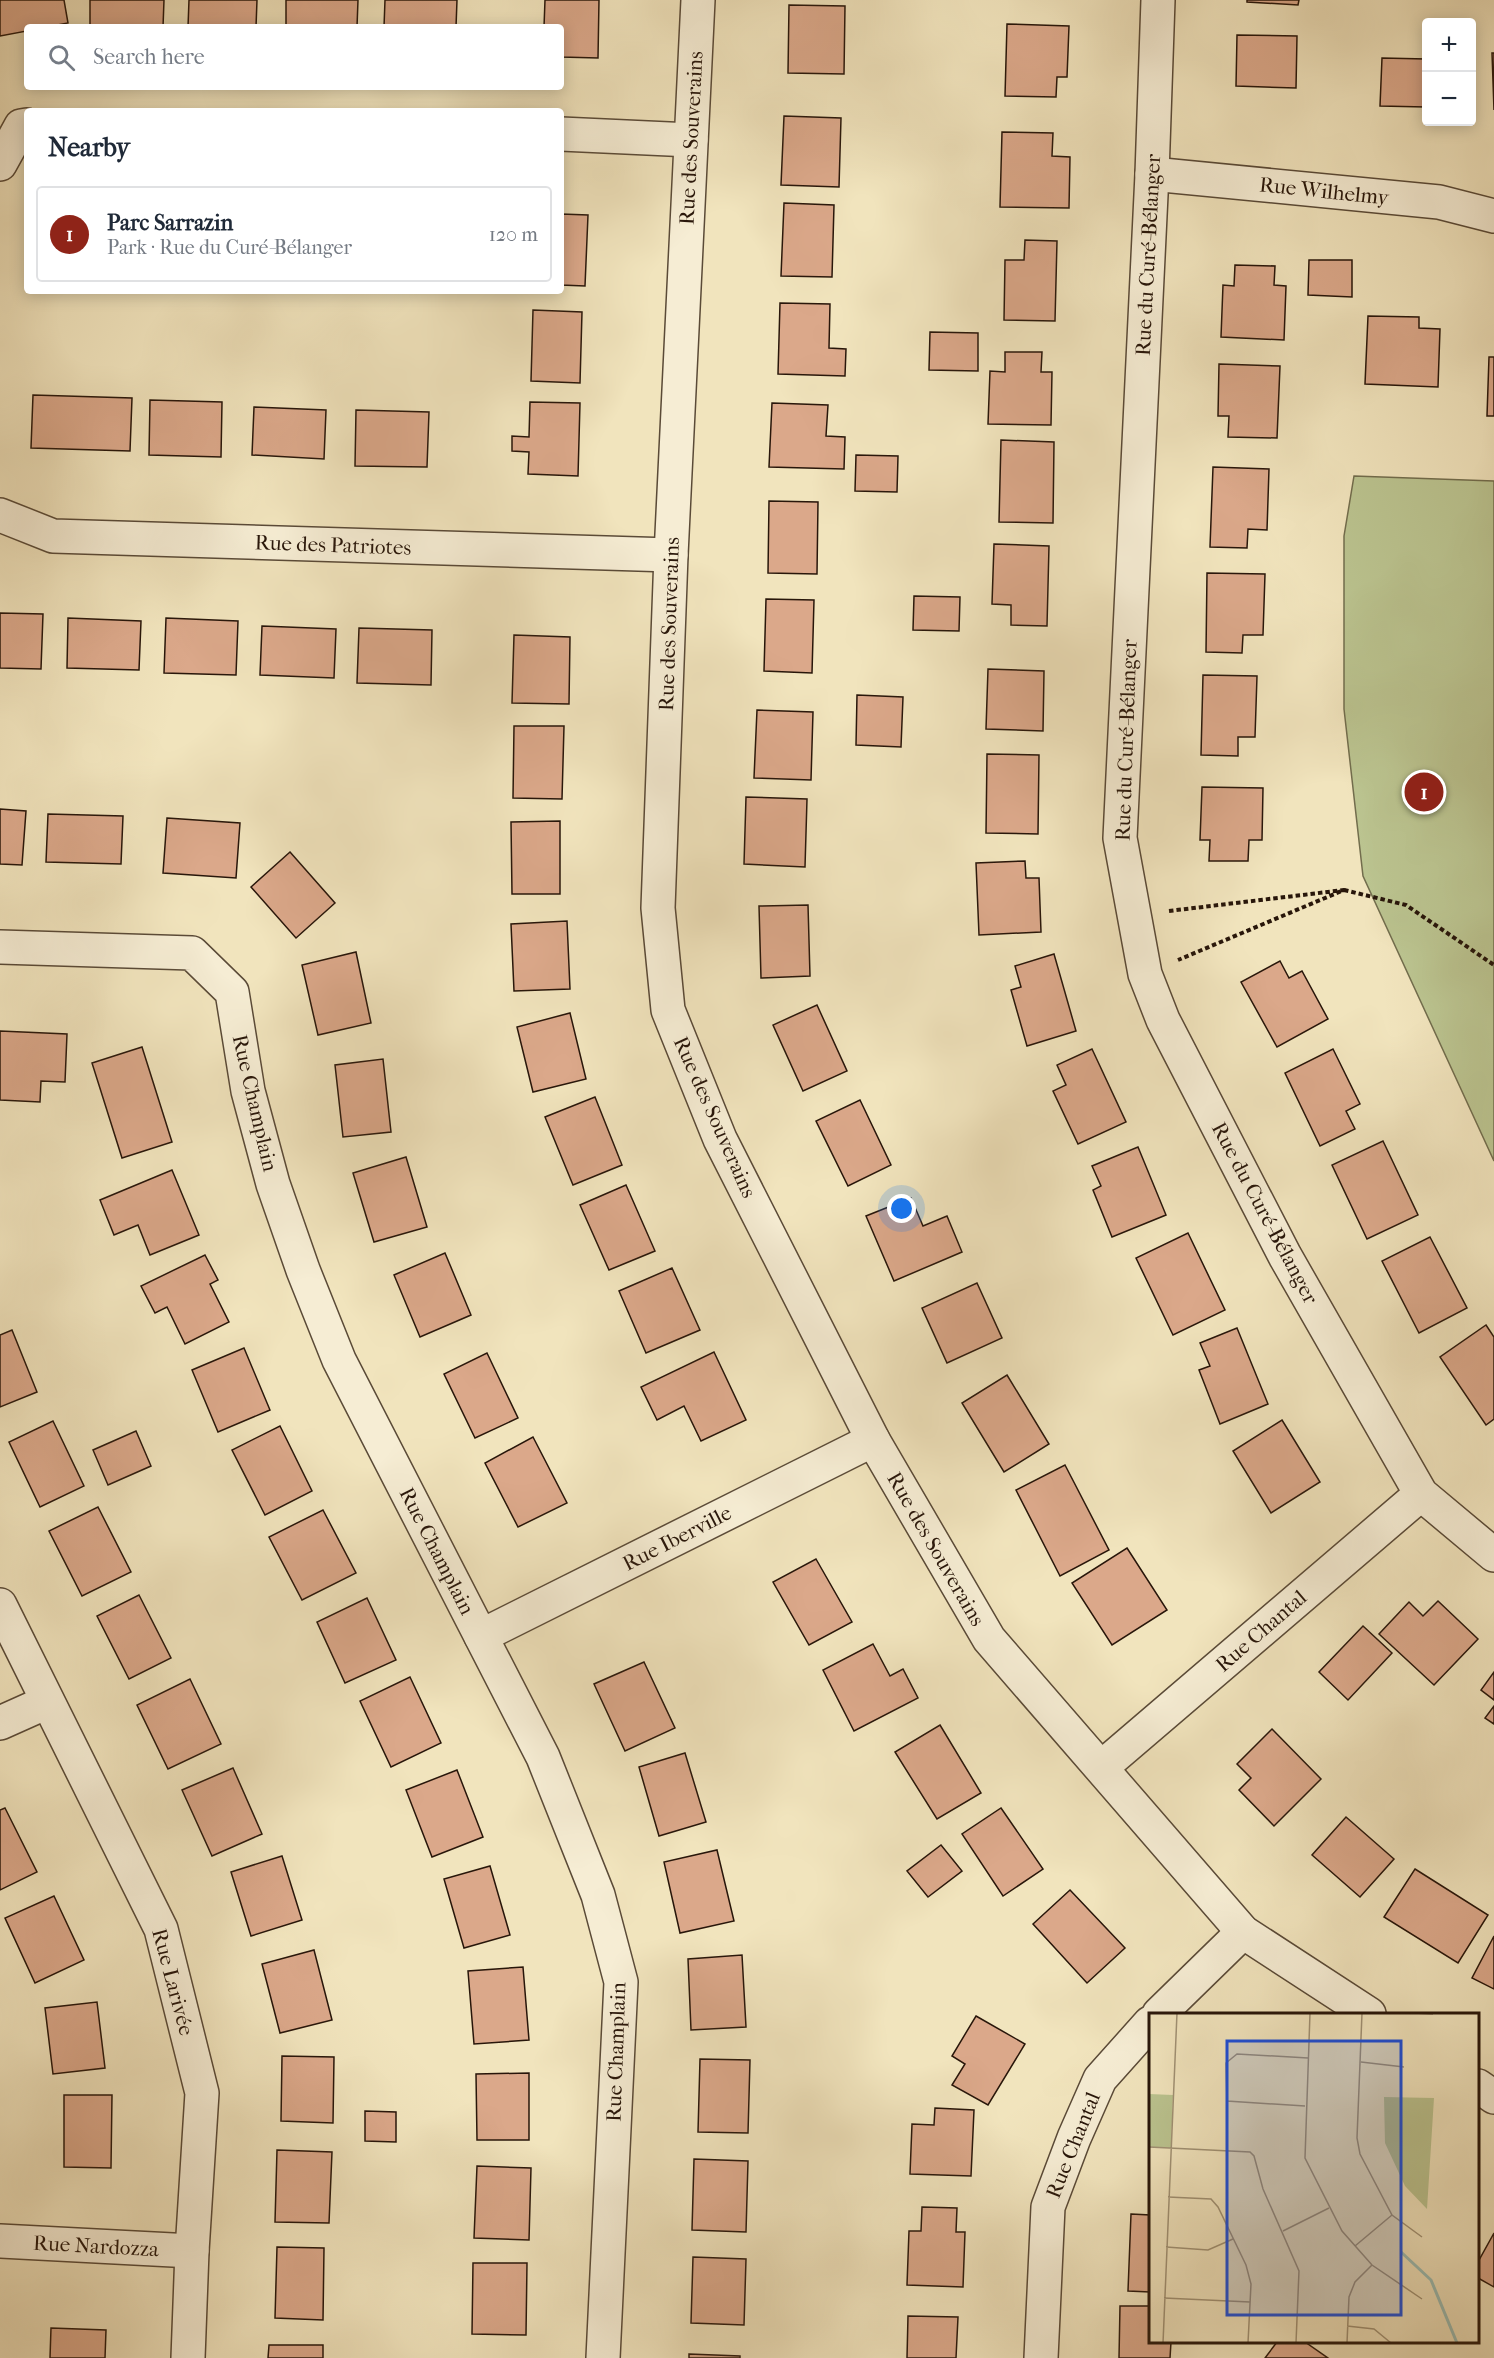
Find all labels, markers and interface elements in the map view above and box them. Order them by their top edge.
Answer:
map controls [1422,18,1476,126]
button: + [1422,18,1476,72]
search box [24,24,564,90]
icon: search [45,41,78,74]
text: Search here [93,44,205,70]
street label: Rue des Souverains [674,50,708,225]
button: − [1422,72,1476,126]
text: Nearby [48,132,130,163]
street label: Rue du Curé-Bélanger [1131,153,1165,357]
street label: Rue Wilhelmy [1258,172,1391,210]
text: Parc Sarrazin [107,210,233,236]
text: 1 [66,223,73,246]
text: 120 m [489,223,538,246]
text: Park · Rue du Curé-Bélanger [107,236,352,259]
street label: Rue des Patriotes [254,530,412,560]
street label: Rue des Souverains [654,536,684,711]
street label: Rue du Curé-Bélanger [1110,638,1142,841]
pin: 1 [1404,770,1444,814]
street label: Rue Champlain [228,1032,282,1174]
street label: Rue des Souverains [669,1033,761,1202]
street label: Rue du Curé-Bélanger [1207,1118,1323,1308]
your location [887,1194,916,1223]
street label: Rue des Souverains [882,1468,990,1631]
street label: Rue Champlain [395,1483,479,1619]
street label: Rue Iberville [619,1500,735,1576]
street label: Rue Chantal [1211,1585,1311,1677]
street label: Rue Larivée [147,1926,199,2038]
street label: Rue Champlain [602,1982,630,2122]
inset map [1149,2013,1479,2343]
street label: Rue Chantal [1041,2088,1105,2202]
street label: Rue Nardozza [33,2231,160,2261]

